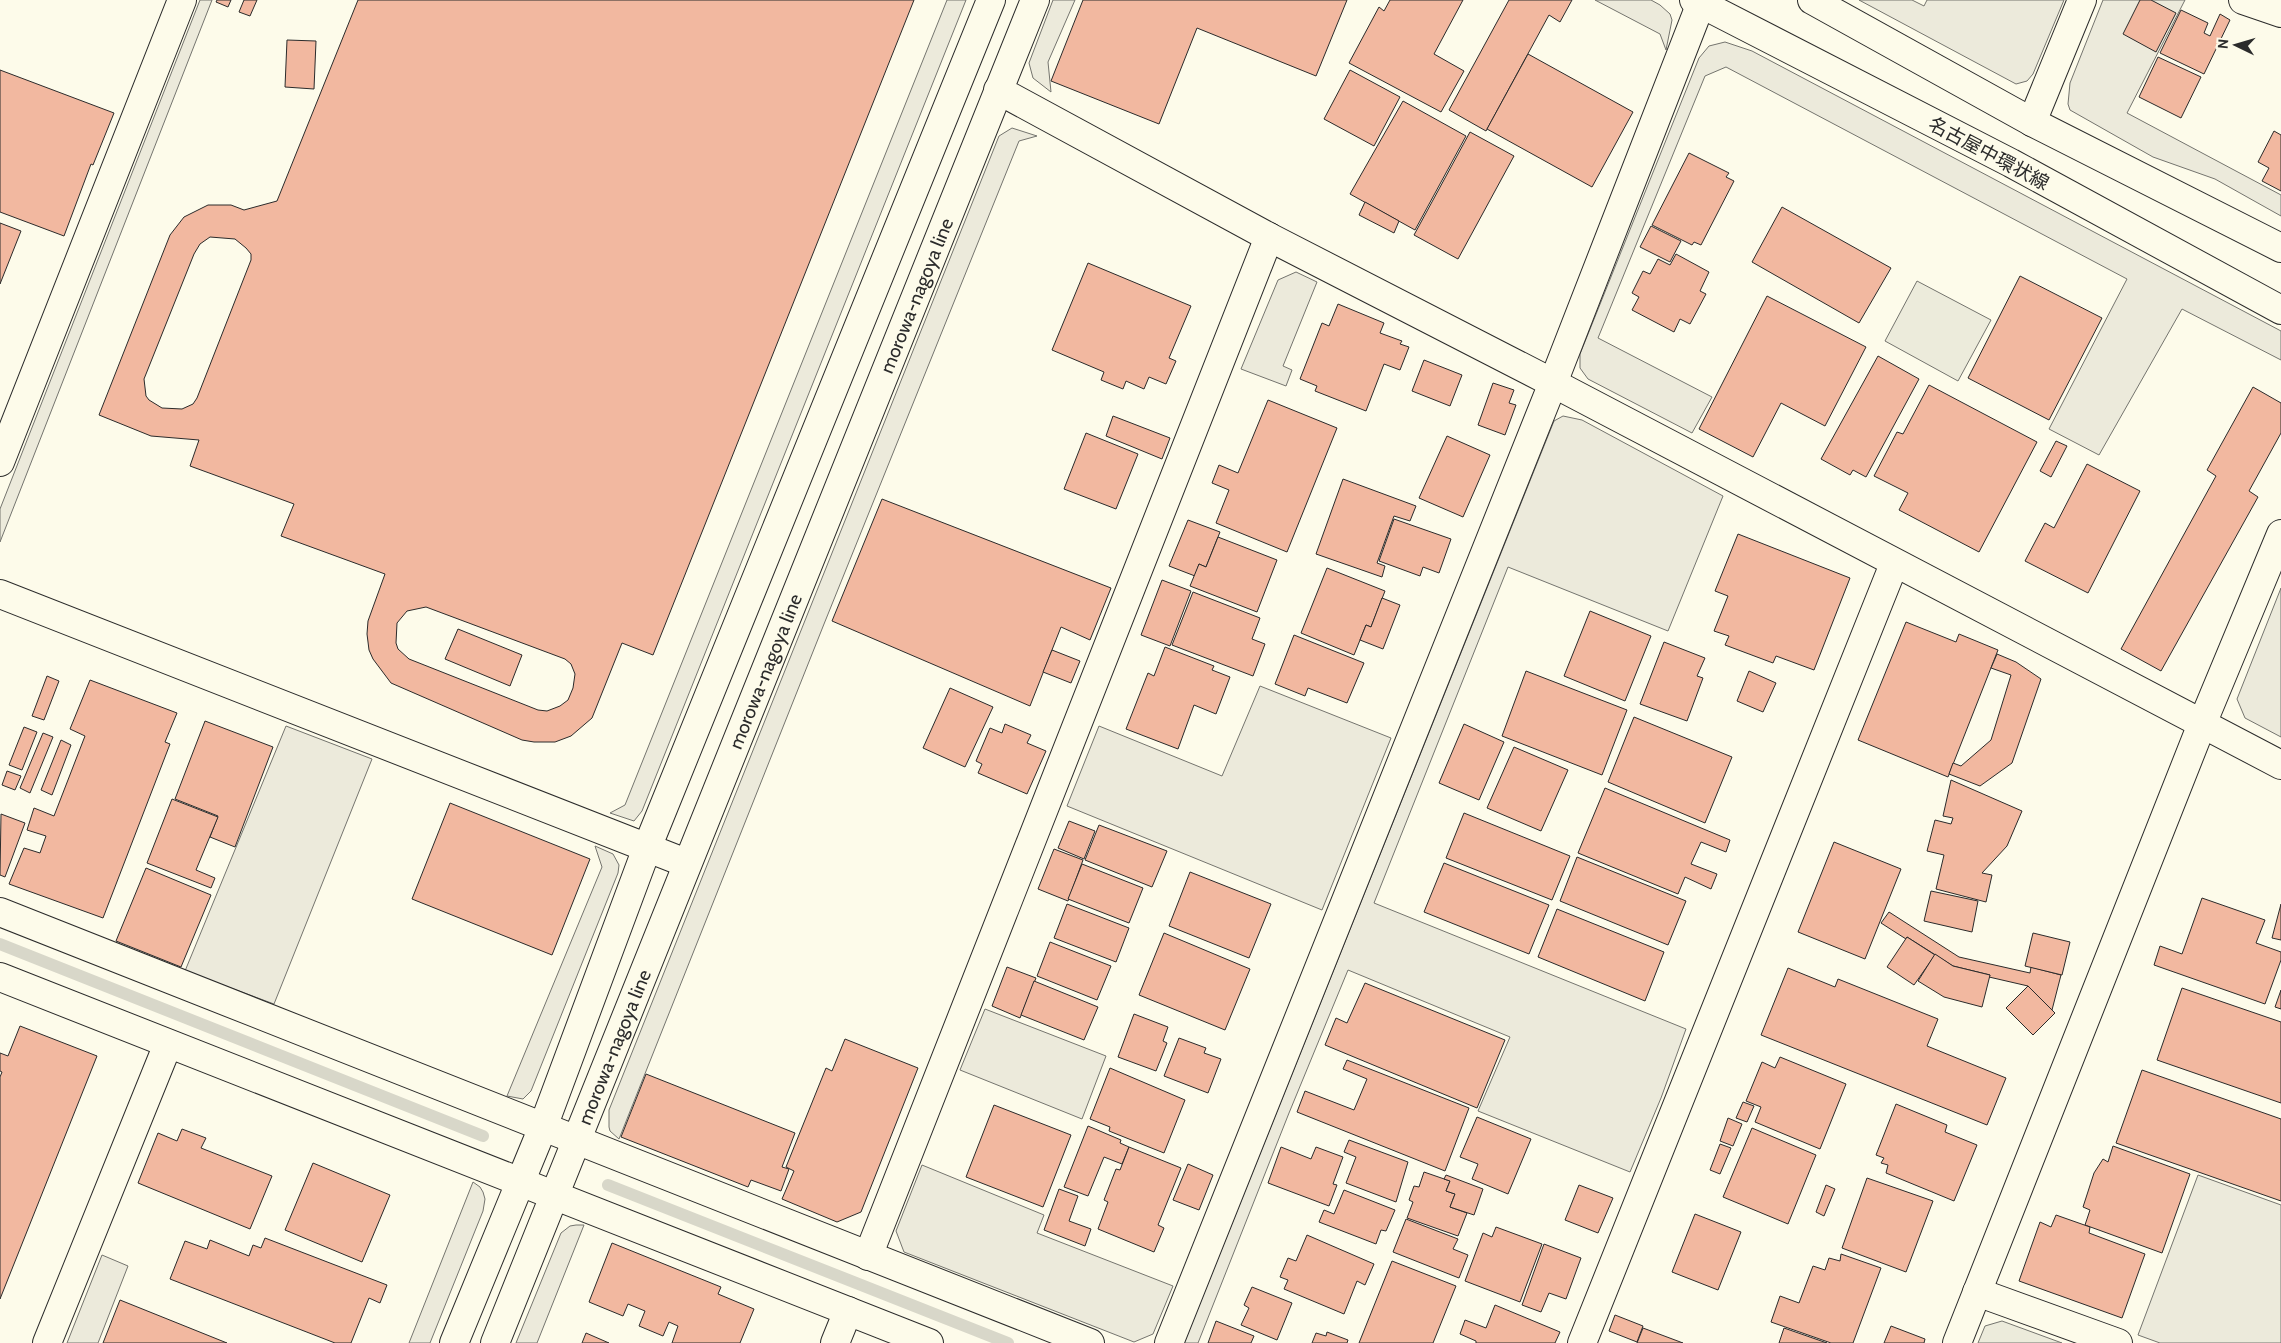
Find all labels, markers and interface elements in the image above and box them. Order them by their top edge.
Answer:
north arrow [2211,20,2261,70]
text: N [2214,38,2232,50]
street label: 名古屋中環状線 [1925,112,2053,195]
street label: morowa-nagoya line [875,214,958,377]
street label: morowa-nagoya line [724,590,807,752]
street label: morowa-nagoya line [573,966,656,1128]

